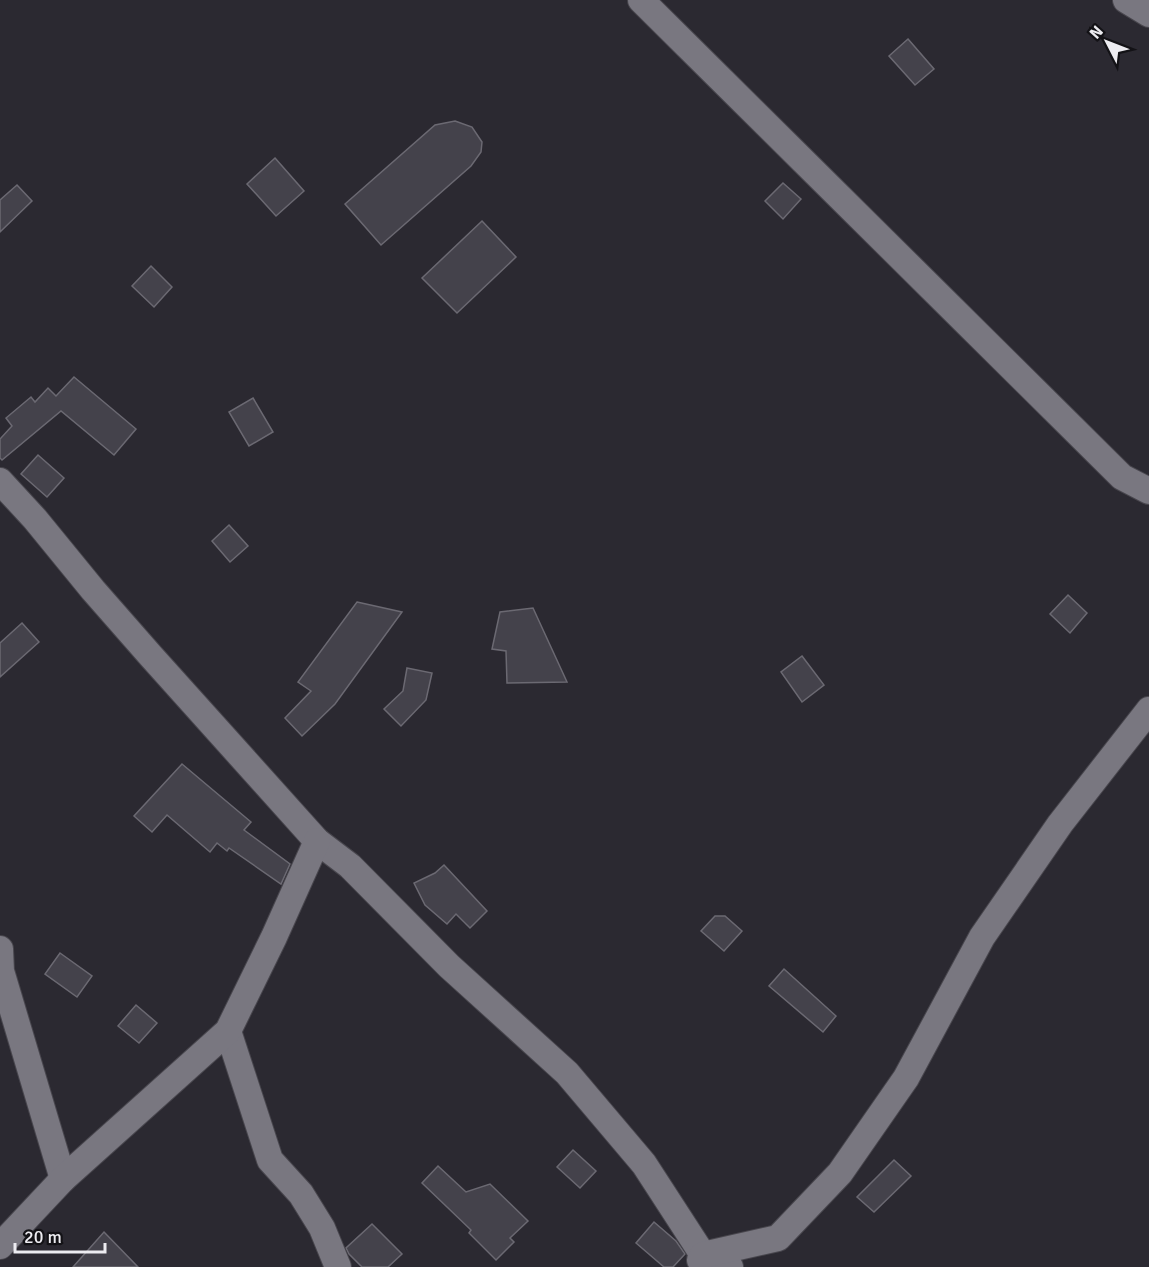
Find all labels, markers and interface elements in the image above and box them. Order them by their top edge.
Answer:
north arrow [1077,12,1137,72]
text: N [1085,22,1108,43]
scale bar [15,1216,105,1254]
text: 20 m [24,1226,62,1248]

